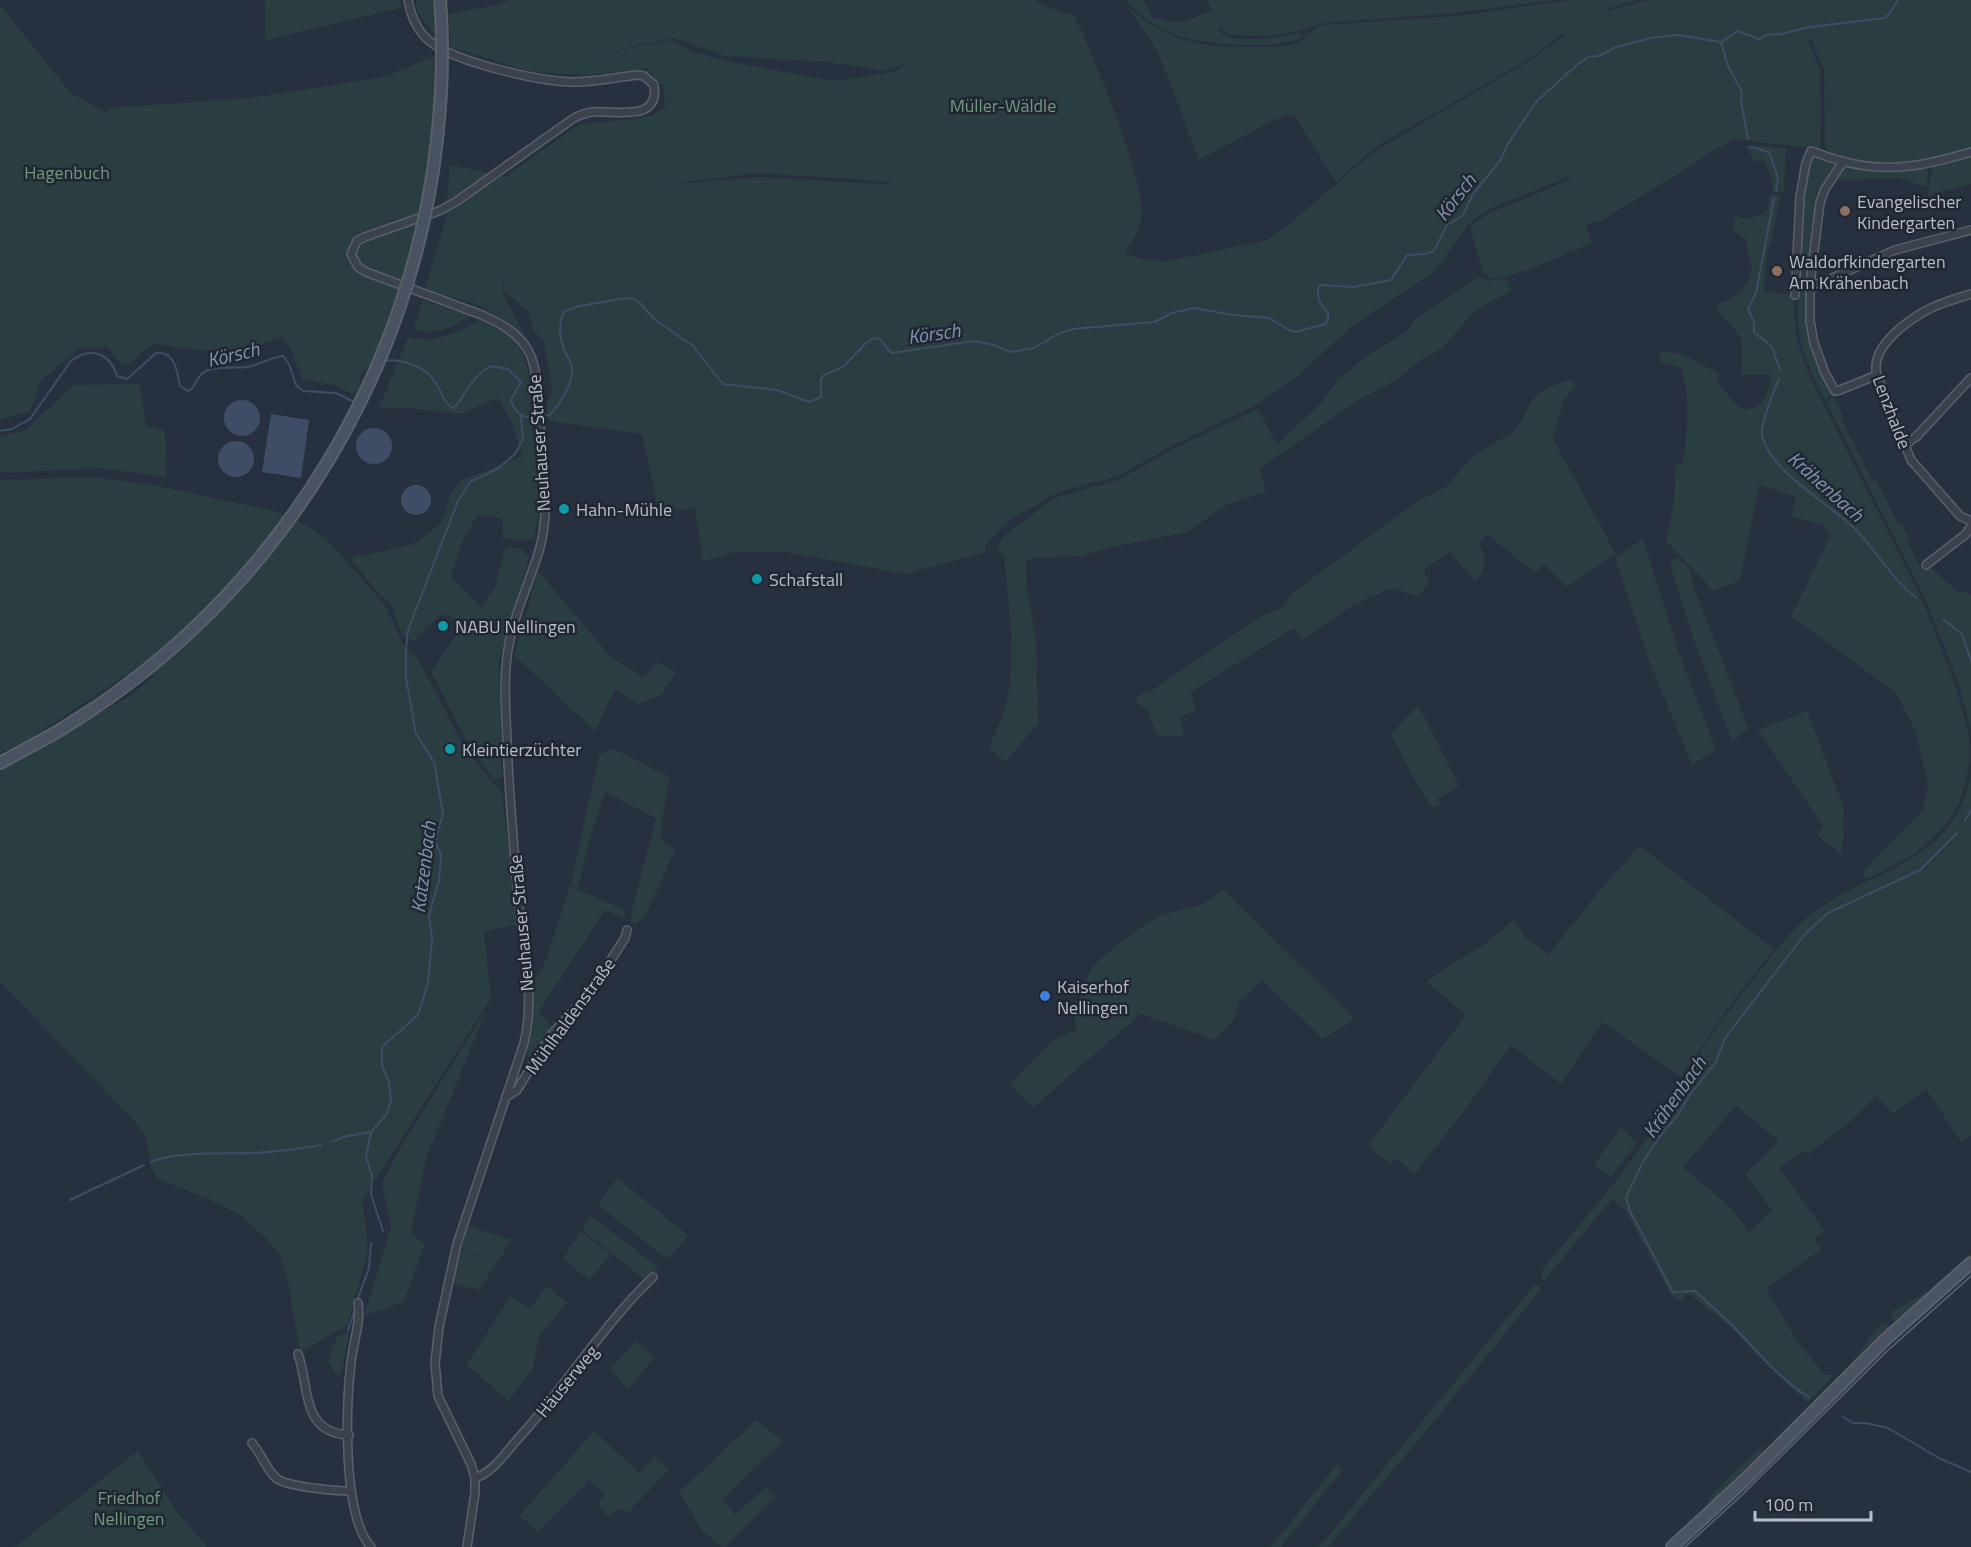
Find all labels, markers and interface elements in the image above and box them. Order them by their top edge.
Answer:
park label: Müller-Wäldle [950,92,1056,119]
park label: Hagenbuch [24,159,110,186]
water label: Körsch [1427,166,1484,227]
place label: Evangelischer Kindergarten [1857,188,1962,236]
marker: Evangelischer Kindergarten [1838,204,1852,218]
place label: Waldorfkindergarten Am Krähenbach [1789,248,1946,296]
marker: Waldorfkindergarten Am Krähenbach [1770,264,1784,278]
water label: Körsch [906,314,963,352]
water label: Körsch [204,333,263,375]
street label: Lenzhalde [1866,371,1918,453]
street label: Neuhauser Straße [521,374,557,512]
water label: Krähenbach [1781,443,1872,530]
place label: Hahn-Mühle [576,496,672,523]
marker: Hahn-Mühle [557,502,571,516]
place label: Schafstall [769,566,843,593]
marker: Schafstall [750,572,764,586]
place label: NABU Nellingen [455,613,576,640]
marker: NABU Nellingen [436,619,450,633]
place label: Kleintierzüchter [462,736,581,763]
marker: Kleintierzüchter [443,742,457,756]
water label: Katzenbach [402,818,444,915]
street label: Neuhauser Straße [502,853,540,993]
street label: Mühlhaldenstraße [518,952,622,1080]
place label: Kaiserhof Nellingen [1057,973,1129,1021]
marker: Kaiserhof Nellingen [1038,989,1052,1003]
water label: Krähenbach [1634,1049,1714,1144]
street label: Häuserweg [529,1339,605,1423]
park label: Friedhof Nellingen [93,1484,165,1532]
scale bar [1755,1484,1870,1522]
text: 100 m [1764,1491,1813,1518]

